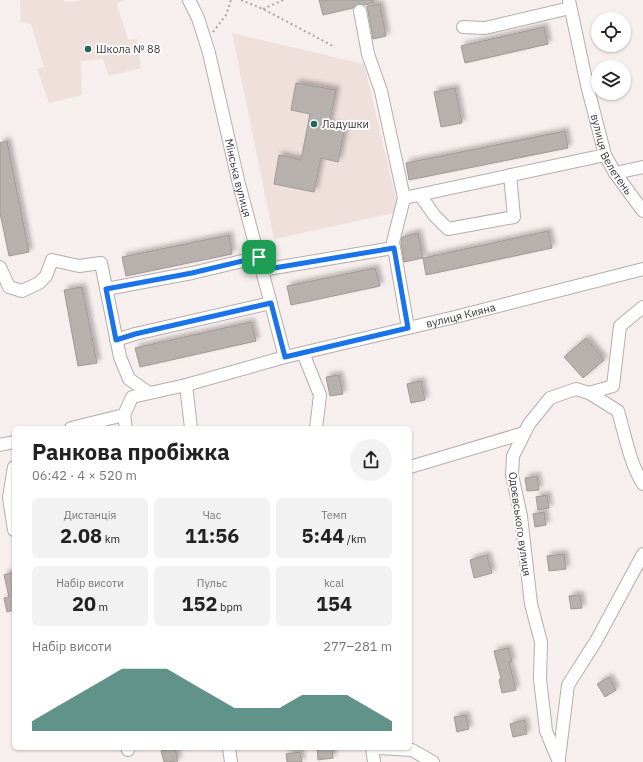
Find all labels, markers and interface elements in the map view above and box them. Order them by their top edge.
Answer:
map controls [591,12,631,100]
button: locate [591,12,631,52]
place label: Школа № 88 [96,42,160,56]
marker: Школа № 88 [83,44,93,54]
button: layers [591,60,631,100]
street label: вулиця Велетень [588,112,636,198]
place label: Ладушки [322,117,369,131]
marker: Ладушки [309,119,319,129]
street label: Мінська вулиця [222,137,255,219]
pin [242,240,276,274]
icon: arrive [248,246,270,268]
street label: вулиця Кияна [425,300,497,331]
text: Ранкова пробіжка [32,437,230,466]
button: share [350,439,392,481]
text: 06:42 · 4 × 520 m [32,467,137,484]
street label: Одоєвського вулиця [506,471,534,577]
text: Дистанція [64,508,116,522]
text: Час [203,508,221,522]
text: Темп [321,508,347,522]
text: 2.08 [60,522,102,549]
text: 11:56 [185,522,239,549]
text: 5:44 [302,522,344,549]
text: km [102,532,120,546]
text: /km [344,532,366,546]
text: Набір висоти [56,576,124,590]
text: Пульс [197,576,227,590]
text: kcal [324,576,344,590]
text: 20 [72,590,96,617]
text: 152 [182,590,218,617]
text: 154 [316,590,352,617]
text: m [96,600,108,614]
text: bpm [218,600,242,614]
text: Набір висоти [32,638,112,655]
text: 277–281 m [323,638,392,655]

